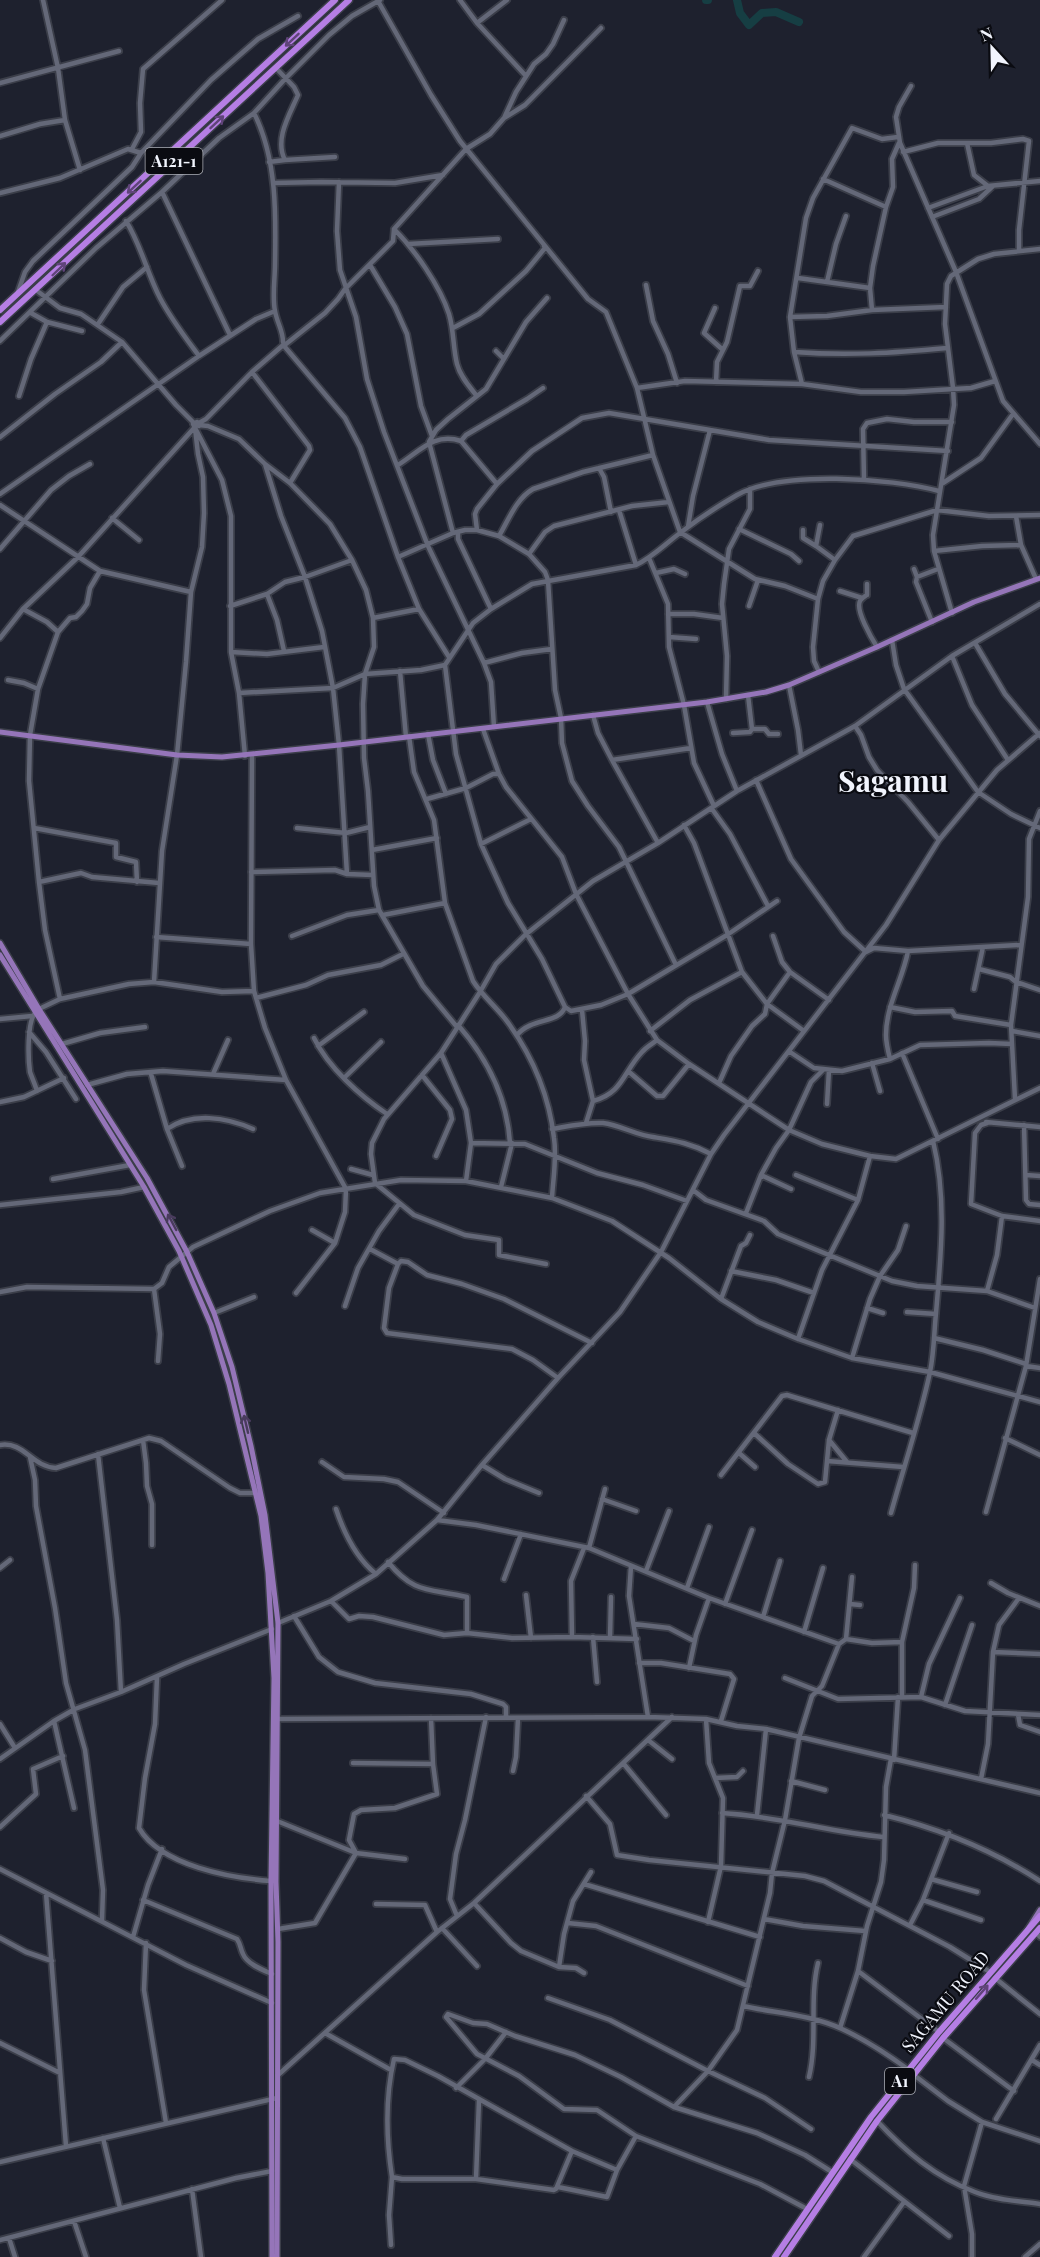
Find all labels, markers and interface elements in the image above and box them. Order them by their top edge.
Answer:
north arrow [962,18,1022,78]
text: N [977,22,996,46]
one-way arrow [285,33,300,47]
one-way arrow [209,115,224,129]
road number: A121-1 [146,148,202,174]
one-way arrow [126,180,141,194]
one-way arrow [51,262,66,276]
district label: Sagamu [838,760,948,800]
one-way arrow [166,1214,177,1232]
one-way arrow [240,1415,252,1434]
street label: SAGAMU ROAD [896,1946,995,2057]
one-way arrow [976,1984,989,2000]
road number: A1 [885,2068,915,2094]

